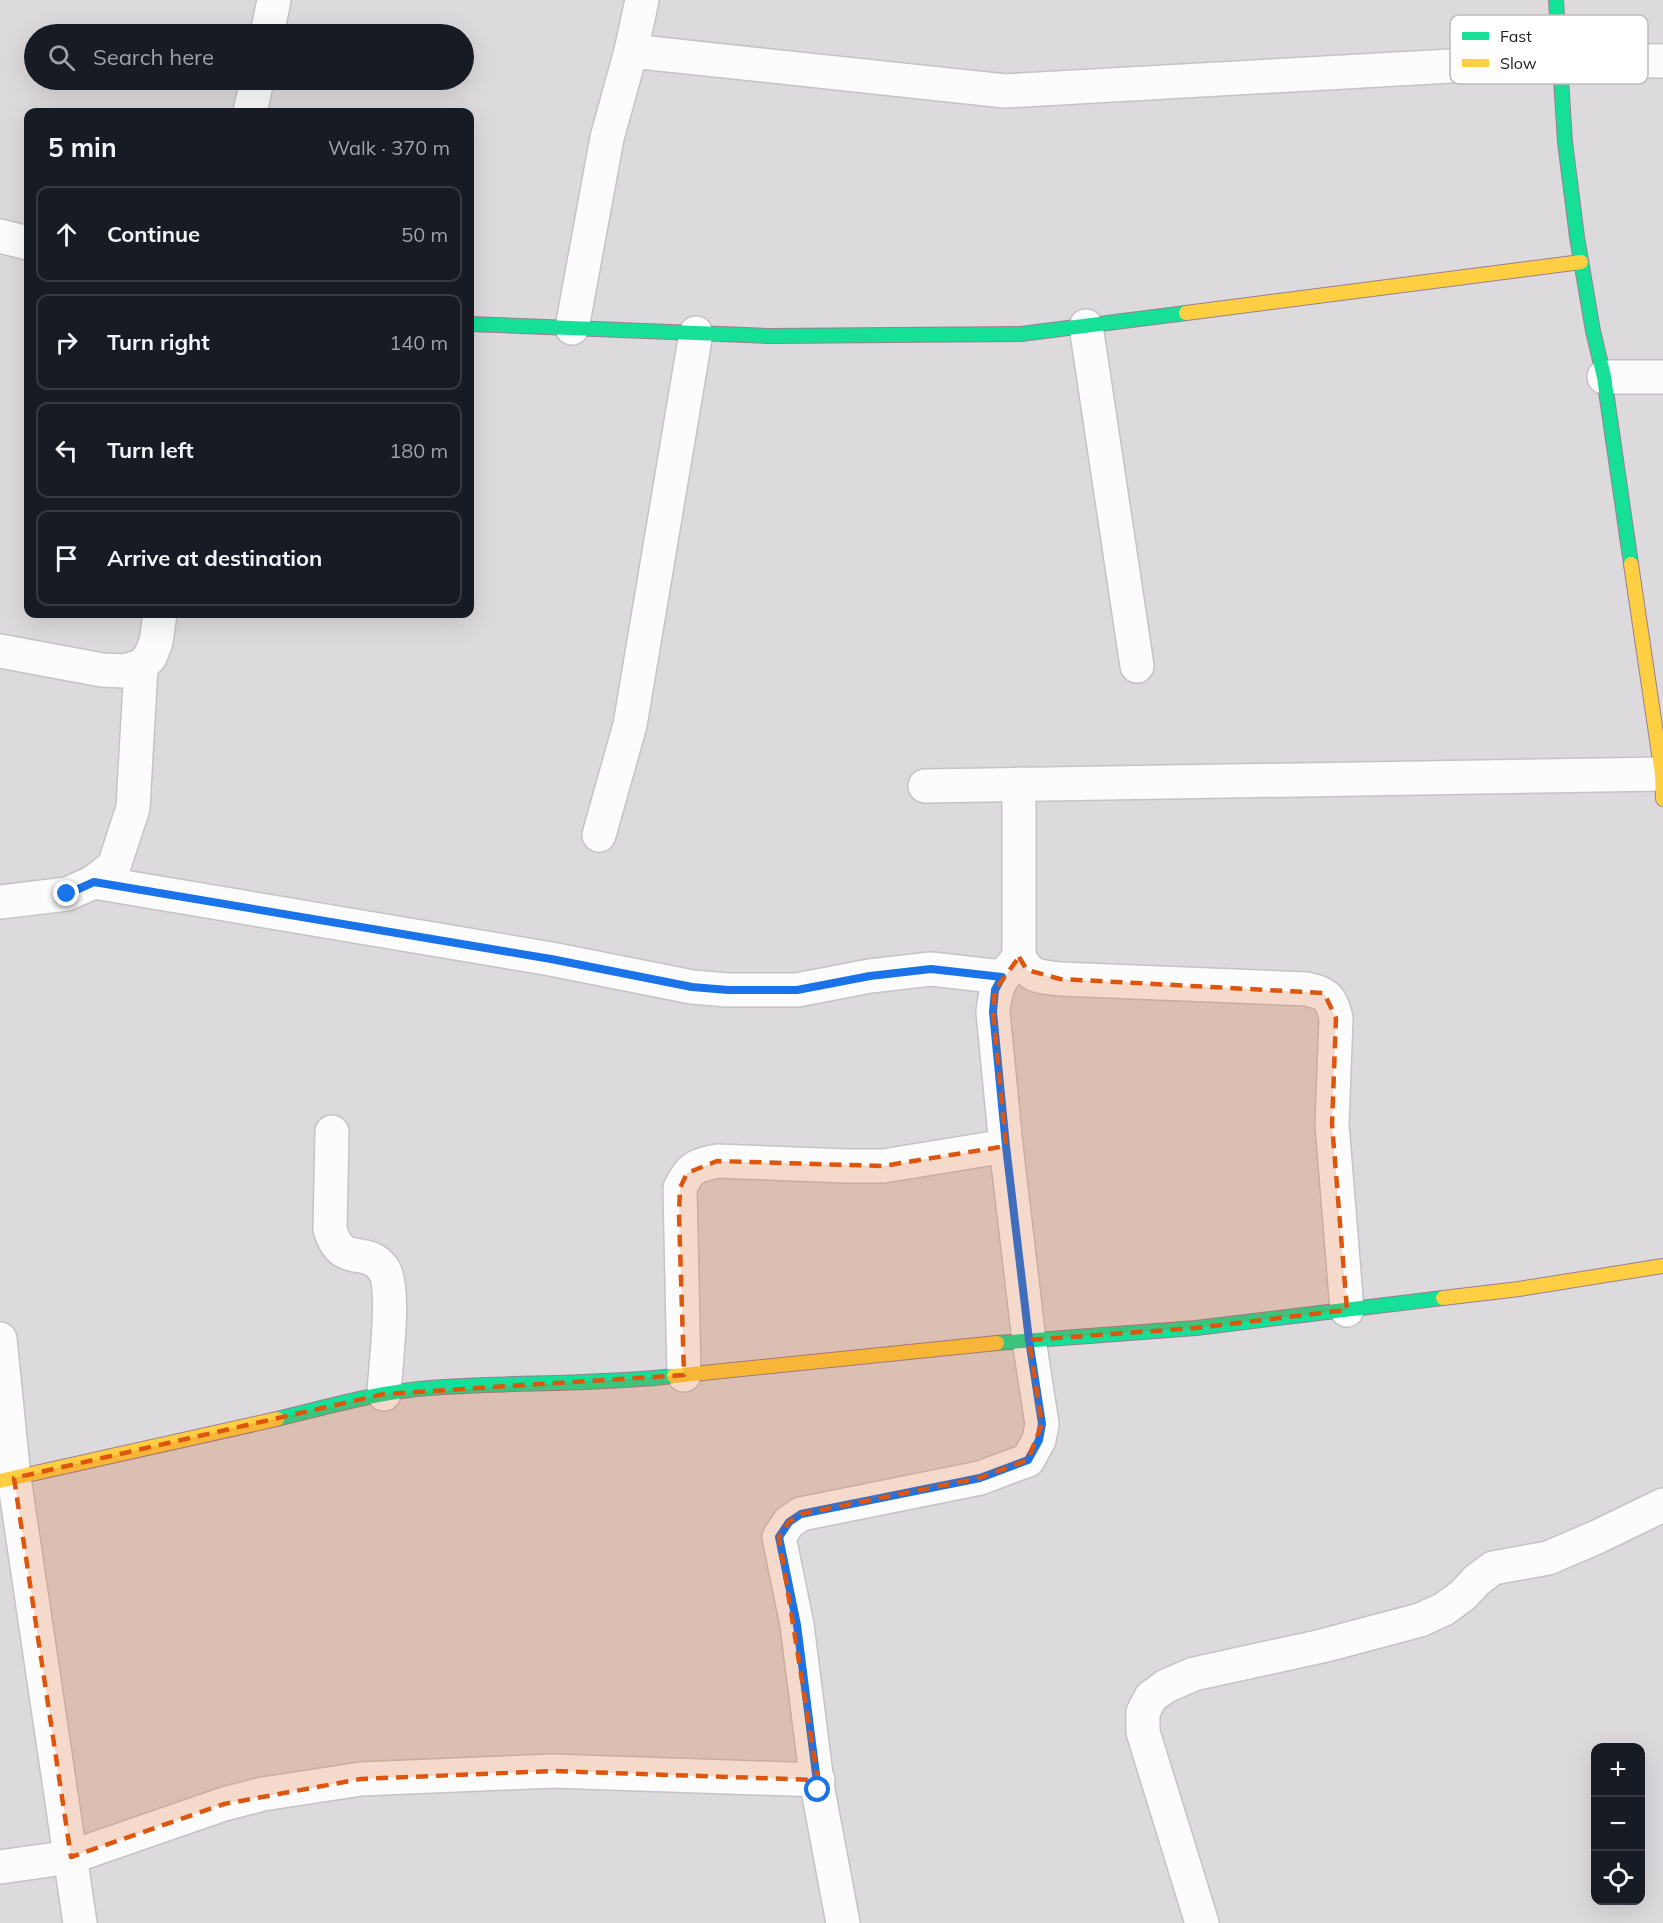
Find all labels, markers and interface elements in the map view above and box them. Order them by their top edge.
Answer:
legend [1450,15,1648,84]
search box [24,24,474,90]
text: Fast [1500,26,1532,46]
icon: search [45,41,78,74]
text: Search here [93,43,214,71]
text: Slow [1500,53,1537,73]
text: 5 min [48,131,117,164]
text: Walk · 370 m [328,135,450,160]
icon: ahead [50,218,83,251]
text: Continue [107,220,200,248]
text: 50 m [401,222,448,247]
icon: right [50,326,83,359]
text: Turn right [107,328,210,356]
text: 140 m [389,330,448,355]
icon: left [50,434,83,467]
text: Turn left [107,436,194,464]
text: 180 m [389,438,448,463]
icon: arrive [50,542,83,575]
text: Arrive at destination [107,544,322,572]
route end [53,880,79,906]
map controls [1591,1743,1645,1905]
button: + [1591,1743,1645,1797]
route start [804,1776,830,1802]
button: − [1591,1797,1645,1851]
button: locate [1591,1851,1645,1905]

